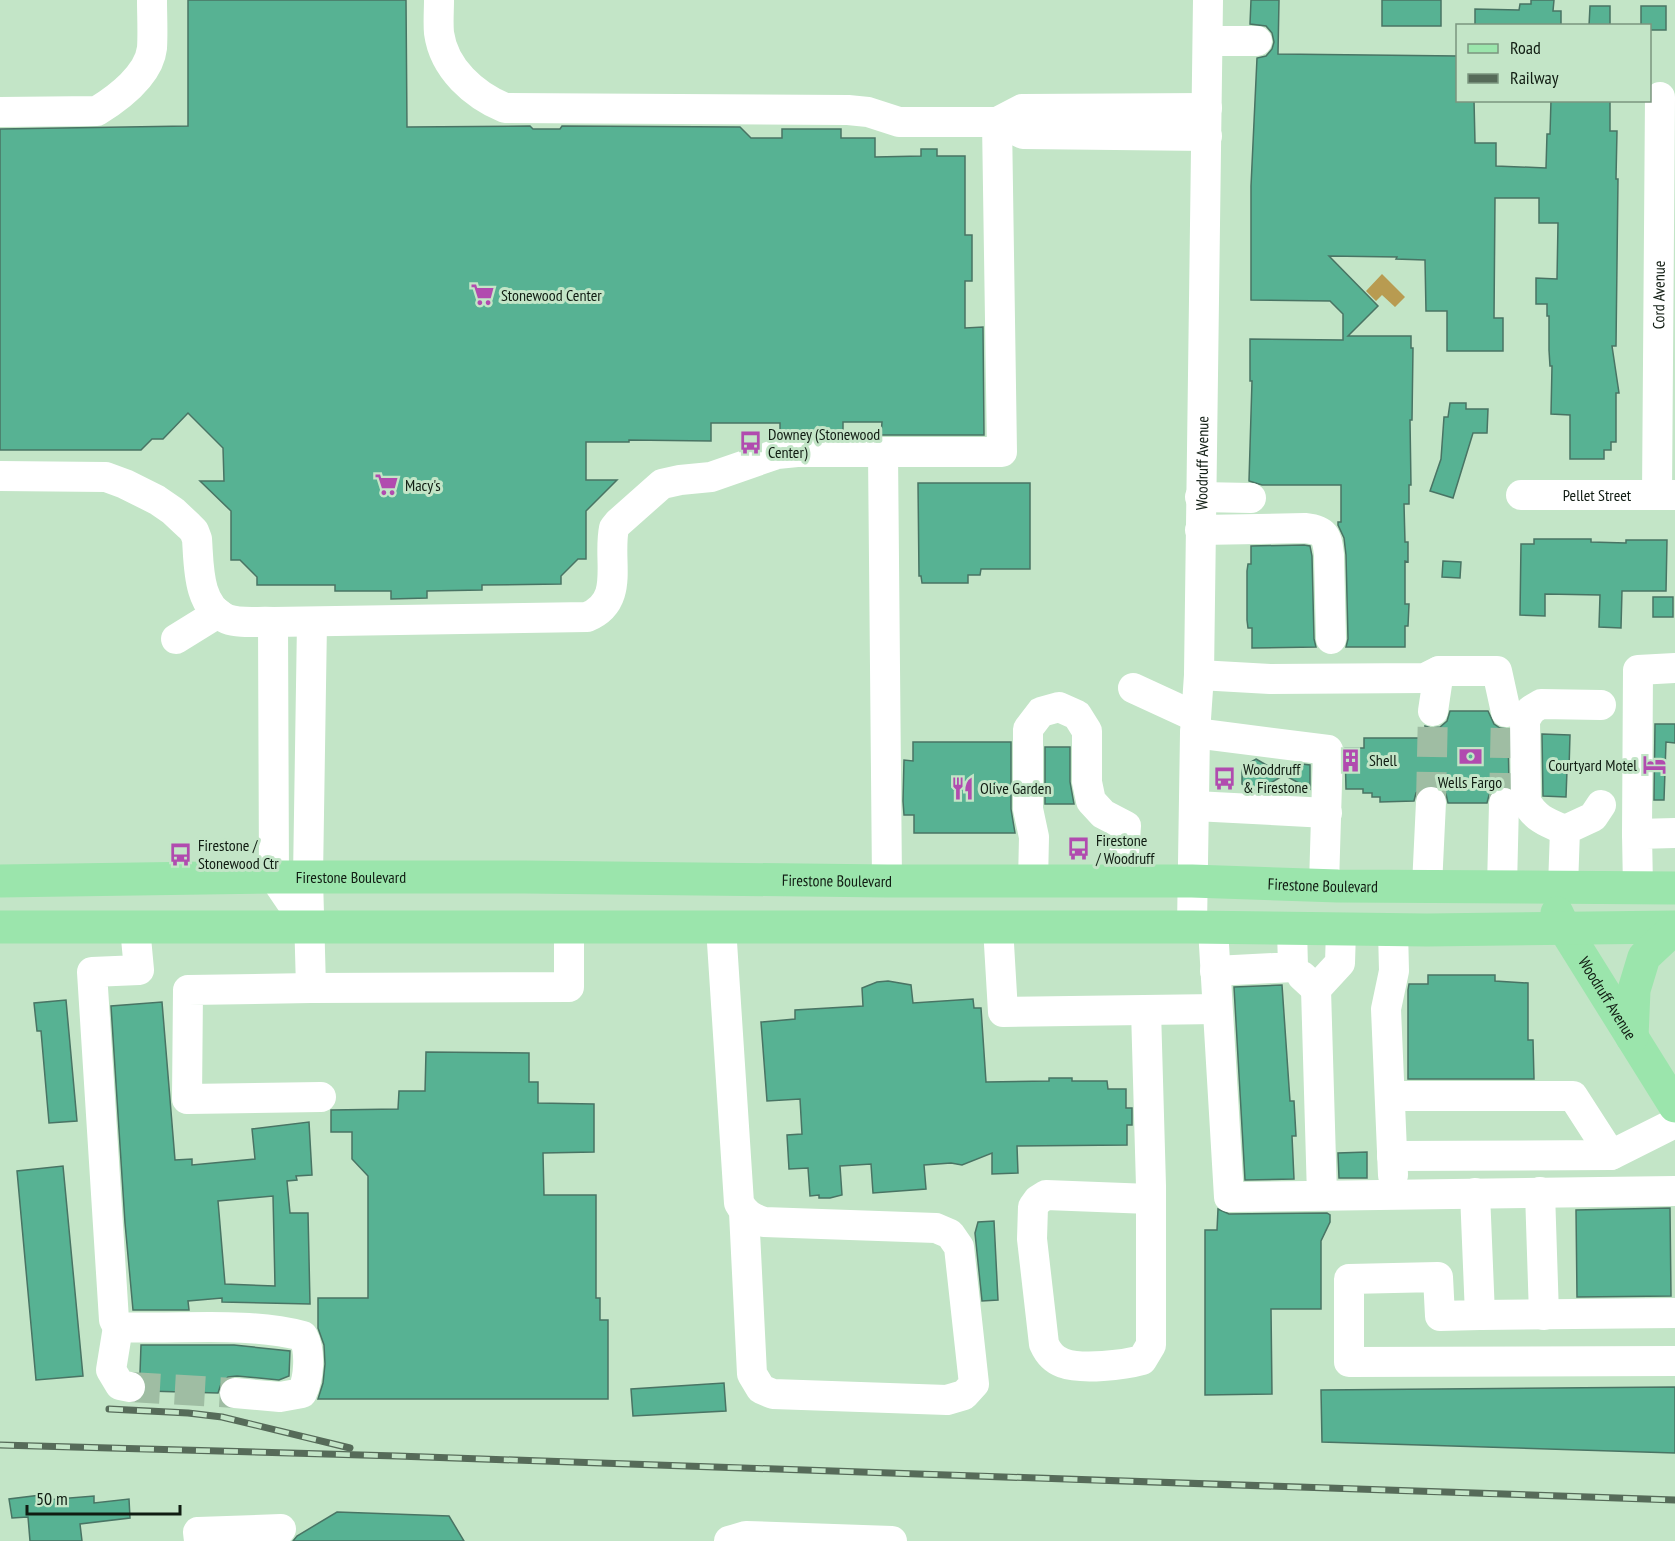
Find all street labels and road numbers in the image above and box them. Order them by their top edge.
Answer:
street label: Cord Avenue [1648,261,1669,329]
street label: Woodruff Avenue [1191,416,1212,510]
street label: Pellet Street [1563,485,1632,505]
street label: Firestone Boulevard [296,867,406,887]
street label: Firestone Boulevard [782,870,892,891]
street label: Firestone Boulevard [1267,874,1378,896]
street label: Woodruff Avenue [1574,953,1641,1043]

